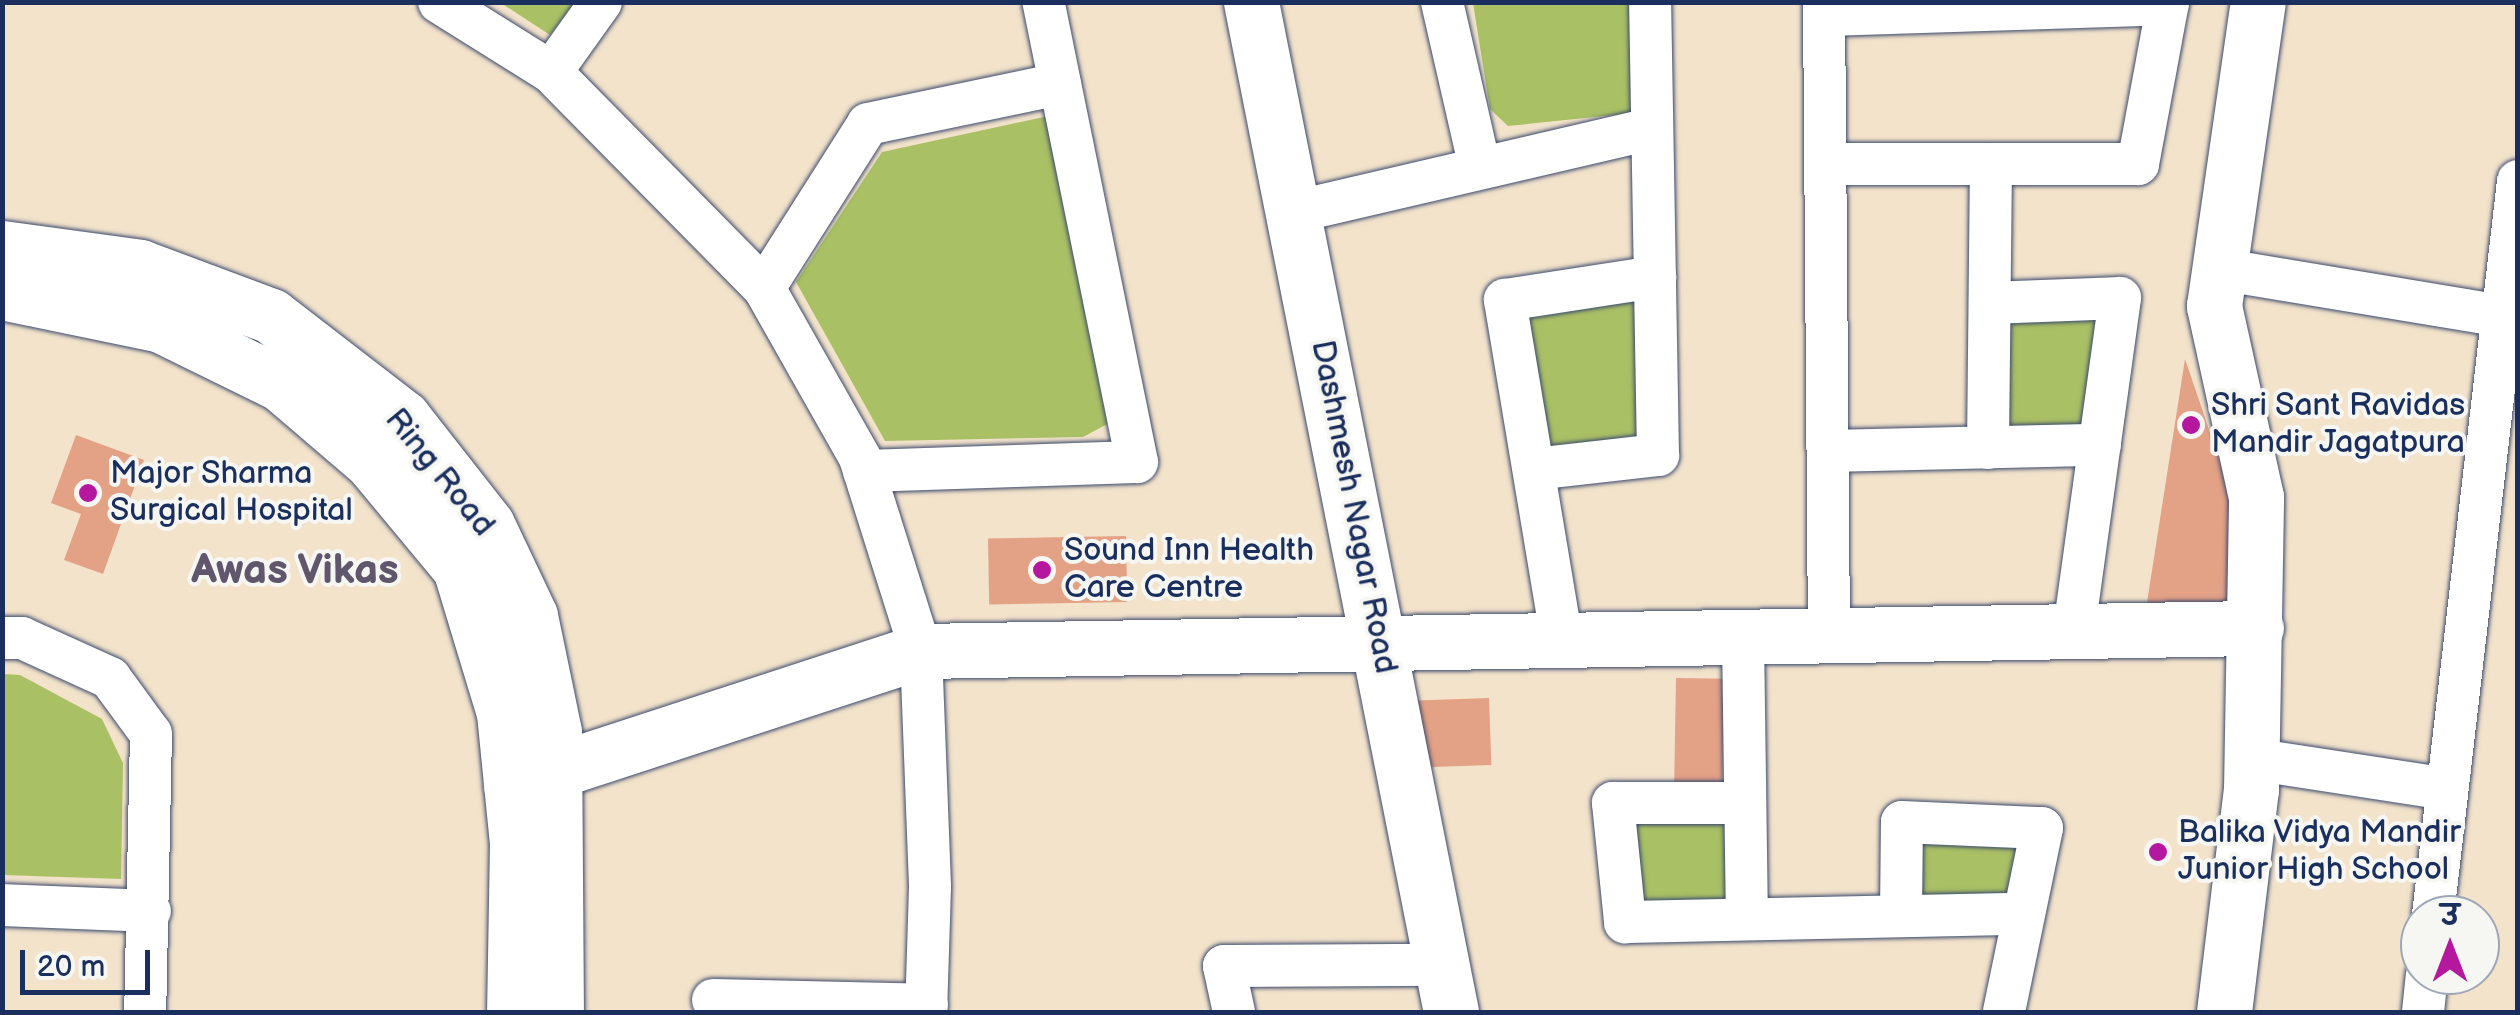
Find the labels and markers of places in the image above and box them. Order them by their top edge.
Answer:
place label: Shri Sant Ravidas Mandir Jagatpura [2211,388,2467,463]
marker: Shri Sant Ravidas Mandir Jagatpura [2180,414,2202,436]
place label: Major Sharma Surgical Hospital [110,456,353,531]
marker: Major Sharma Surgical Hospital [75,480,101,506]
place label: Sound Inn Health Care Centre [1064,533,1314,608]
marker: Sound Inn Health Care Centre [1029,557,1055,583]
place label: Balika Vidya Mandir Junior High School [2178,815,2462,890]
marker: Balika Vidya Mandir Junior High School [2147,841,2169,863]

